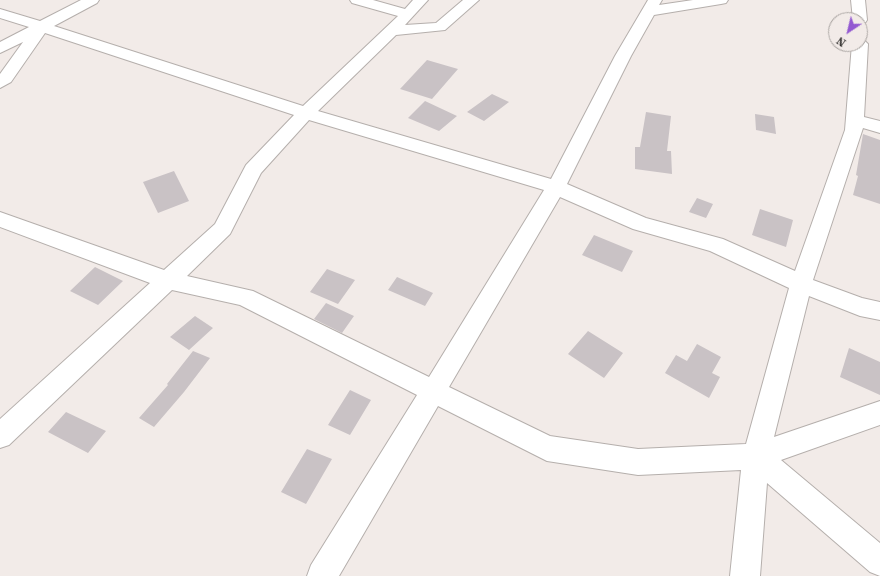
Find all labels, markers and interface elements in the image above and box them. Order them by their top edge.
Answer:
north arrow [828,12,868,52]
text: N [834,33,849,50]

